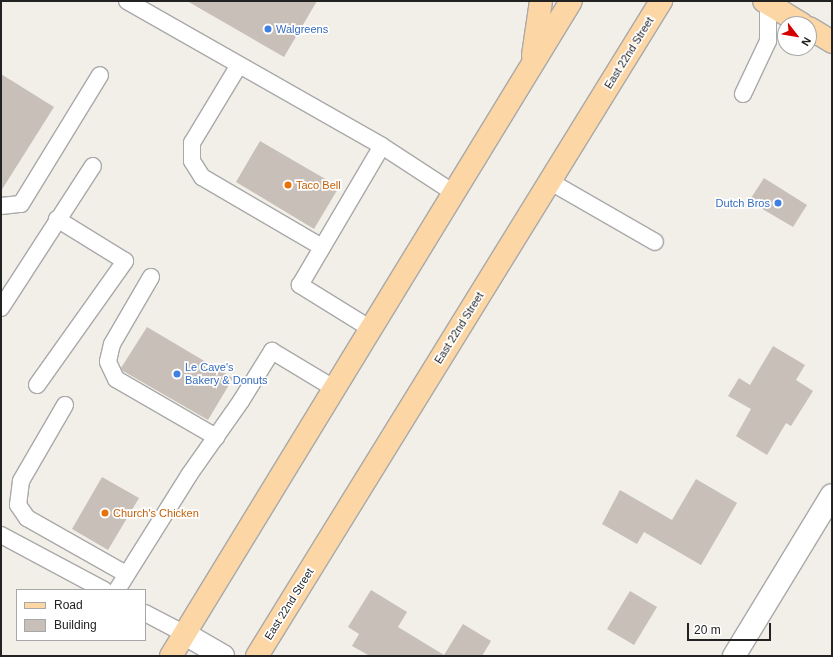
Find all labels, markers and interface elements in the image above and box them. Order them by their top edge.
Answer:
street label: East 22nd Street [602,15,656,91]
north arrow [777,16,817,56]
place label: Walgreens [276,22,328,36]
marker: Walgreens [263,24,273,34]
text: N [799,35,814,48]
place label: Taco Bell [296,178,341,192]
marker: Taco Bell [283,180,293,190]
place label: Dutch Bros [716,196,770,210]
marker: Dutch Bros [773,198,783,208]
street label: East 22nd Street [432,290,486,366]
place label: Le Cave's Bakery & Donuts [185,361,268,387]
marker: Le Cave's Bakery & Donuts [172,369,182,379]
place label: Church's Chicken [113,506,199,520]
marker: Church's Chicken [100,508,110,518]
street label: East 22nd Street [262,566,316,642]
legend [16,589,146,641]
text: Road [54,598,83,612]
scale bar [689,615,773,641]
text: Building [54,618,97,632]
text: 20 m [694,623,721,637]

